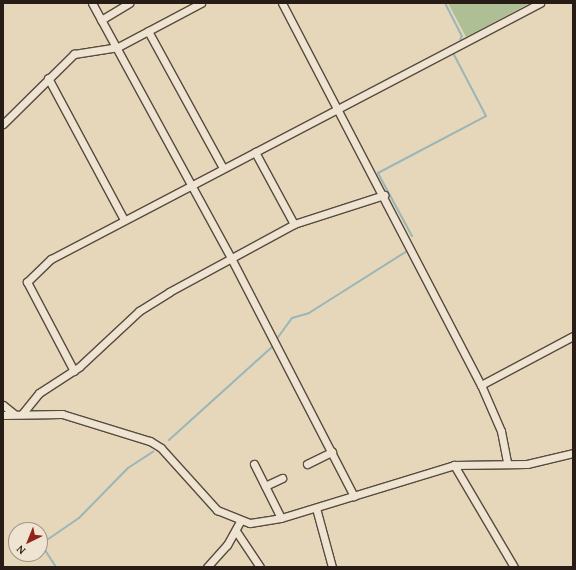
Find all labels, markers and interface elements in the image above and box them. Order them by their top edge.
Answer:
north arrow [8,522,48,562]
text: N [12,542,29,558]

